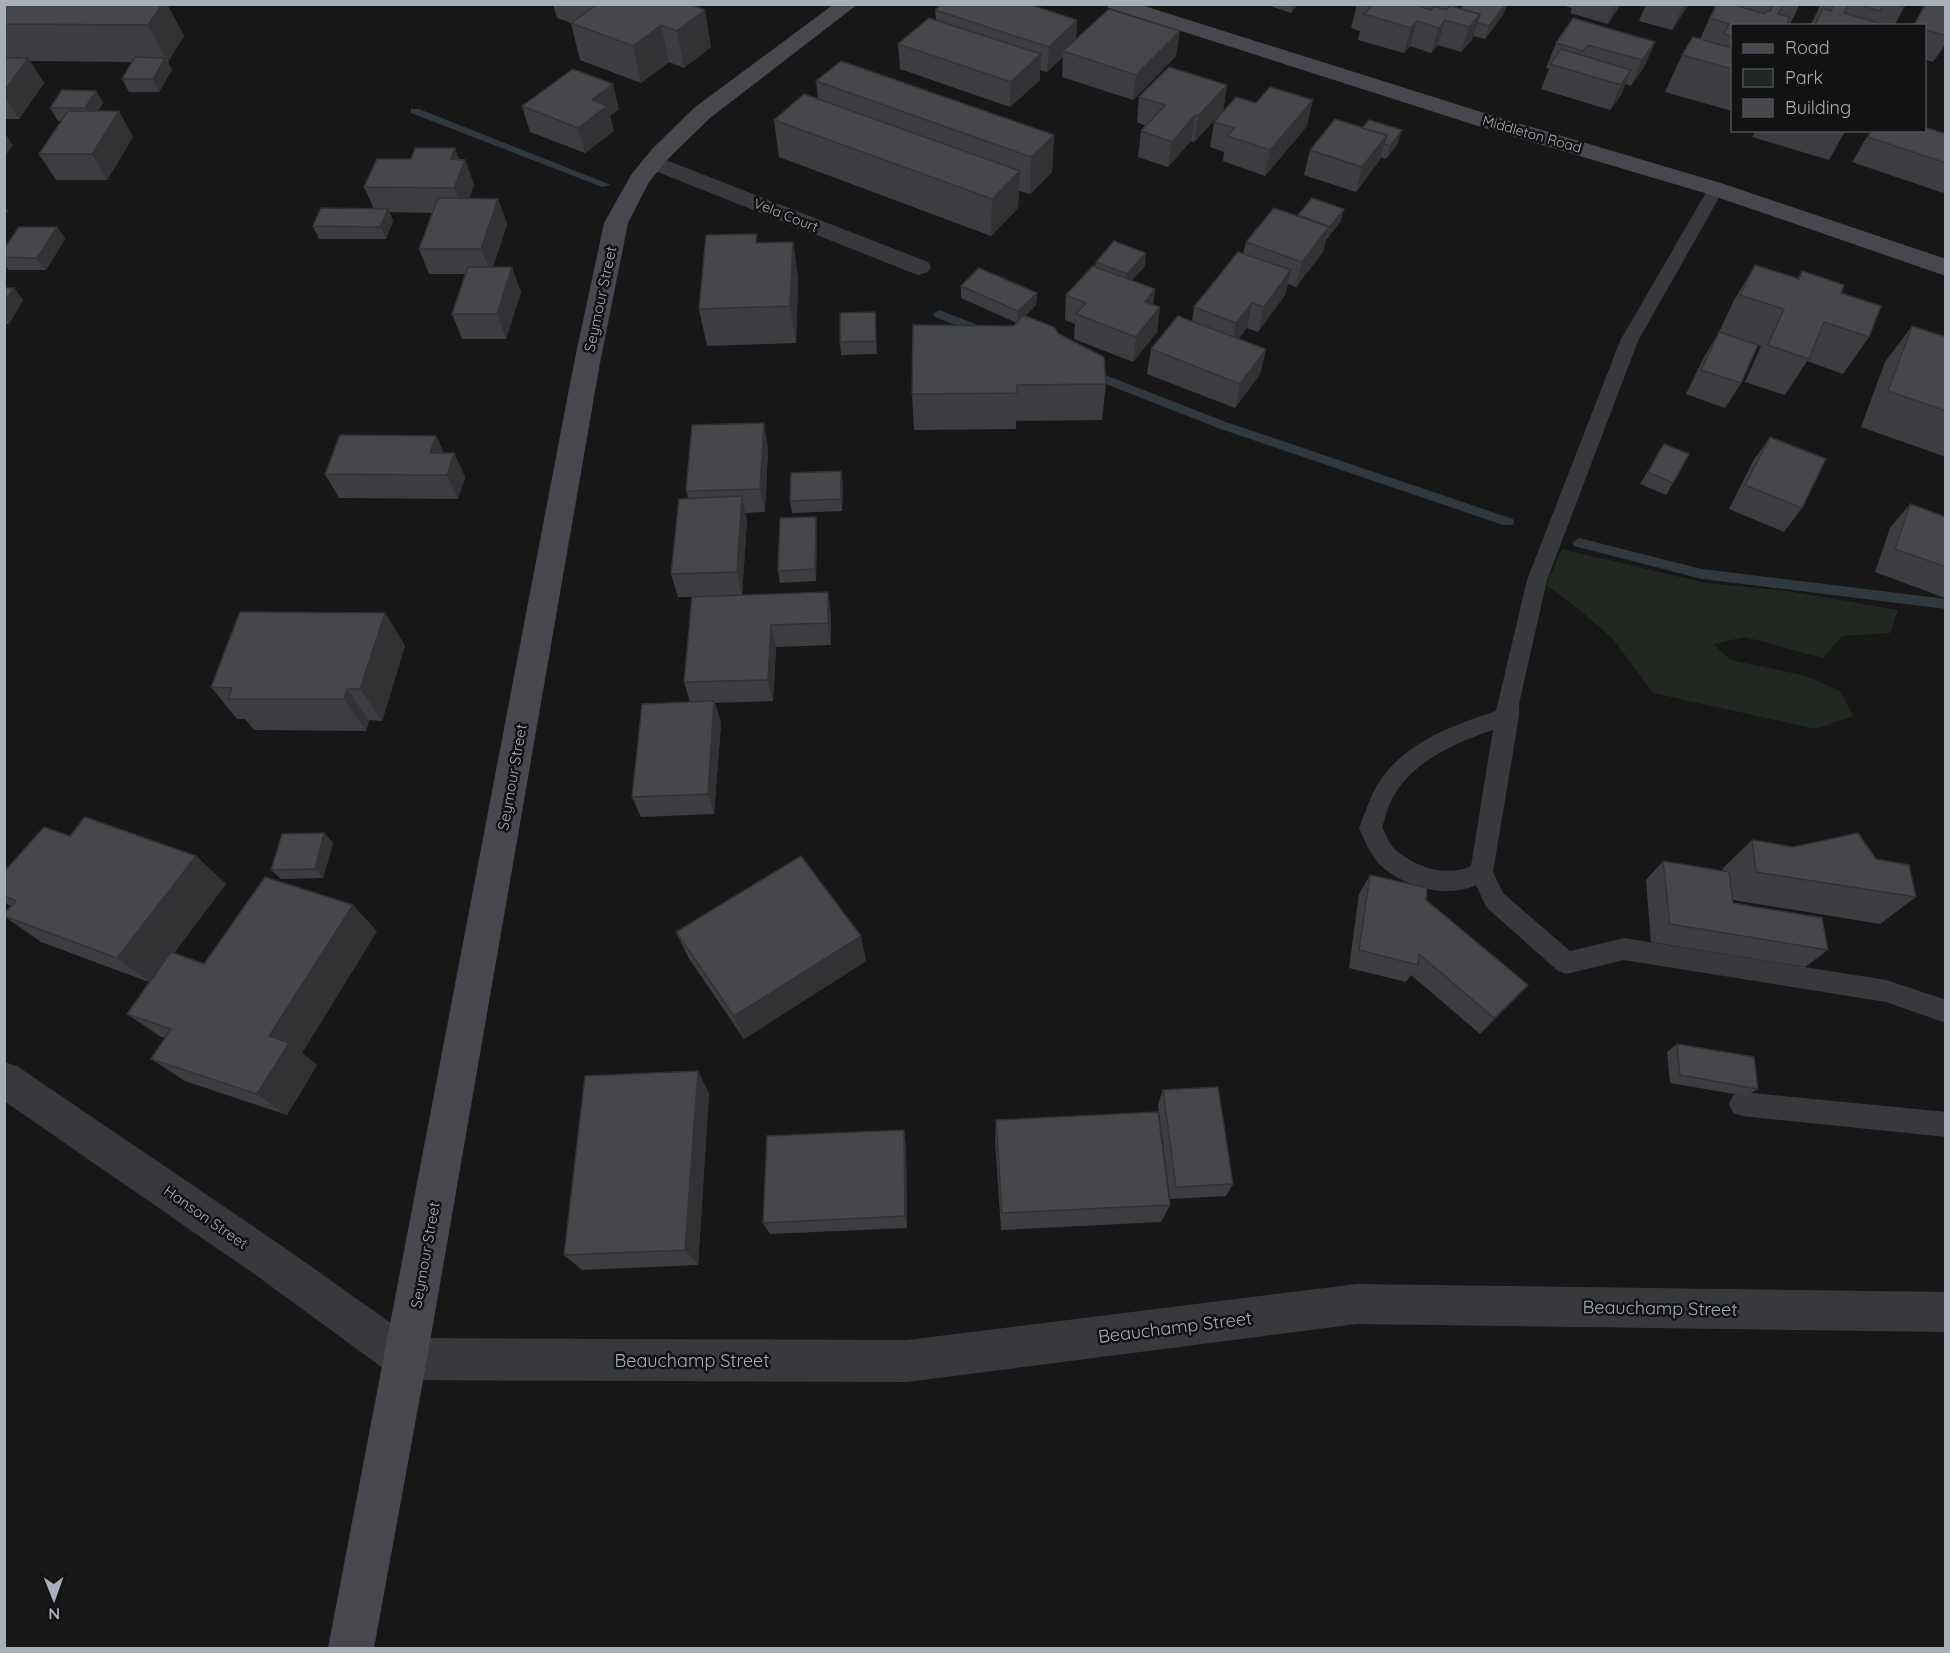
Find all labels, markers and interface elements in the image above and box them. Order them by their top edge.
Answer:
legend [1731,24,1926,132]
text: Road [1785,36,1830,59]
text: Park [1785,66,1823,89]
text: Building [1785,96,1851,119]
street label: Middleton Road [1480,111,1584,157]
street label: Vela Court [751,194,821,236]
street label: Seymour Street [580,244,620,354]
street label: Seymour Street [493,722,531,832]
street label: Hanson Street [160,1181,252,1253]
street label: Seymour Street [406,1200,444,1310]
street label: Beauchamp Street [1582,1295,1738,1321]
street label: Beauchamp Street [1097,1306,1253,1348]
street label: Beauchamp Street [615,1349,769,1372]
north arrow [24,1569,84,1629]
text: N [48,1604,60,1624]

